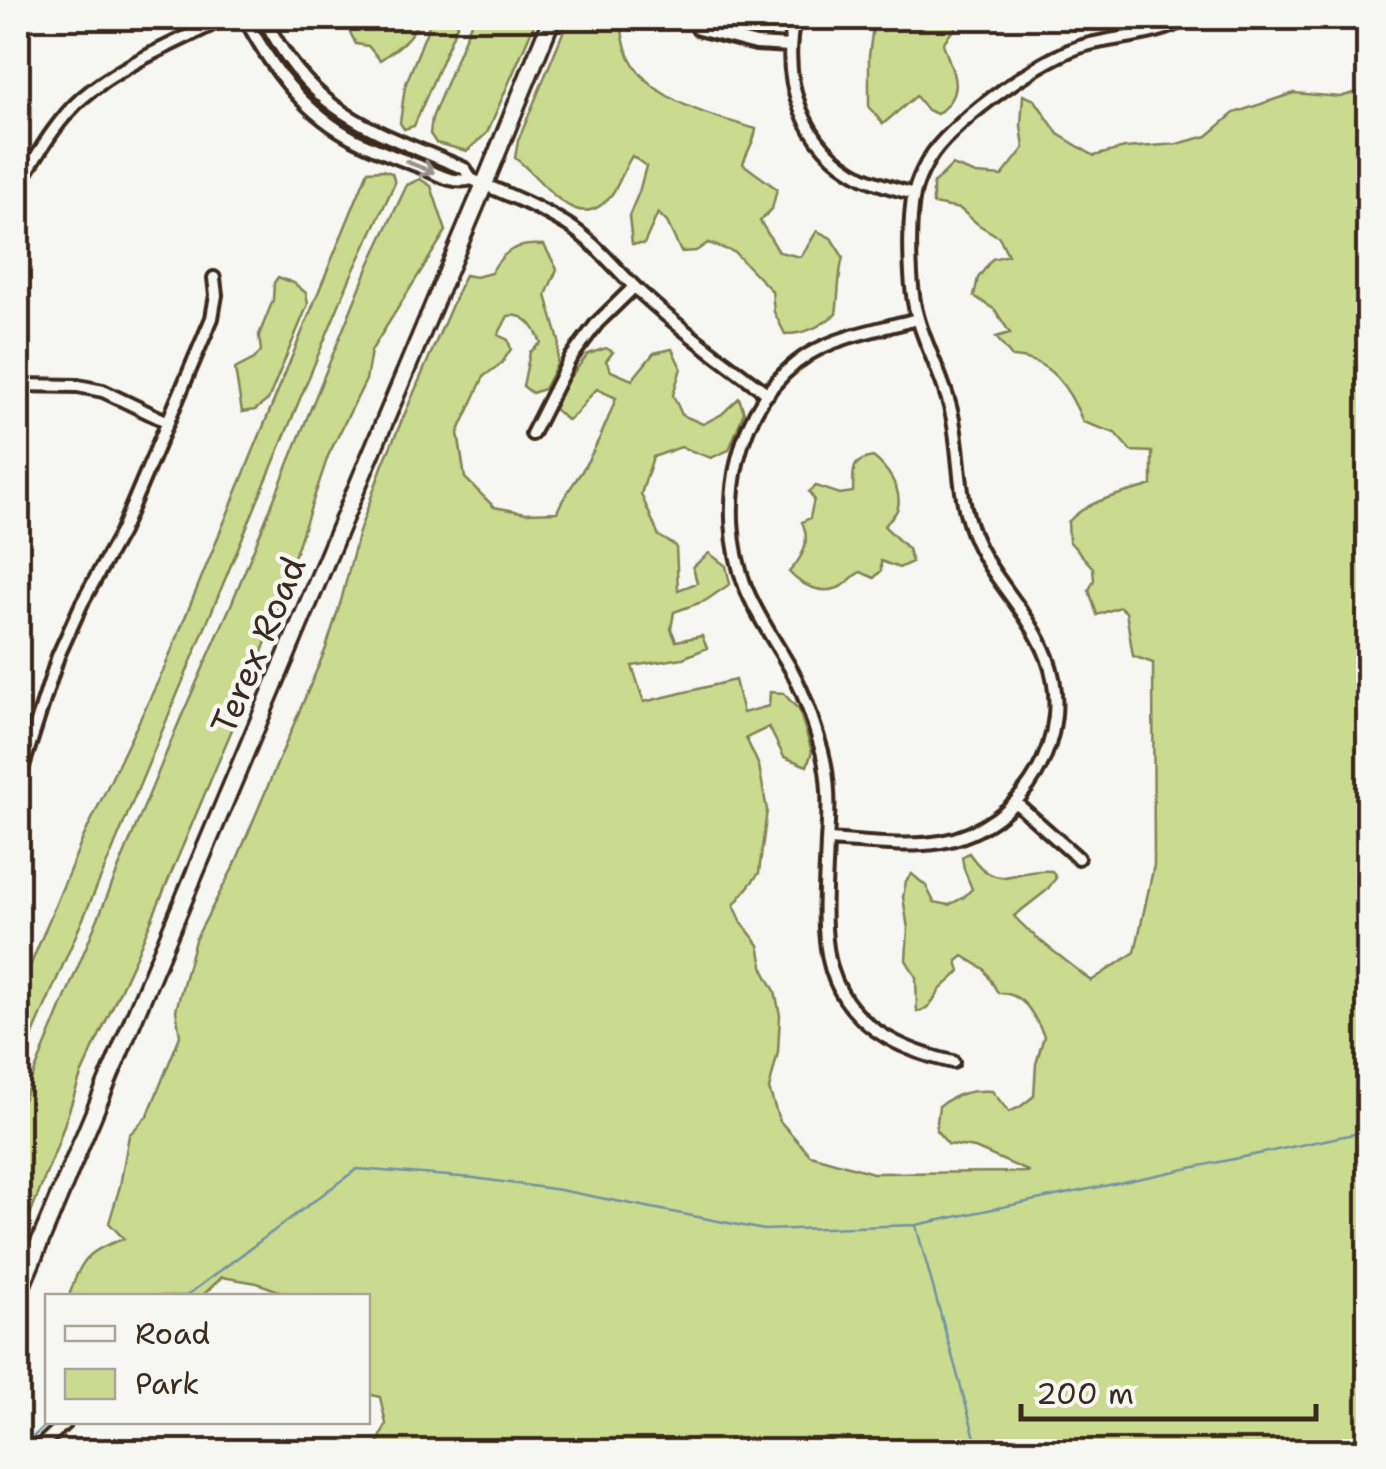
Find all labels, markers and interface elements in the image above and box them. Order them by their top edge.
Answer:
one-way arrow [404,159,435,177]
street label: Terex Road [199,549,317,741]
legend [45,1294,370,1424]
text: Road [135,1313,210,1354]
scale bar [1021,1359,1316,1421]
text: Park [135,1363,199,1404]
text: 200 m [1036,1373,1134,1414]

